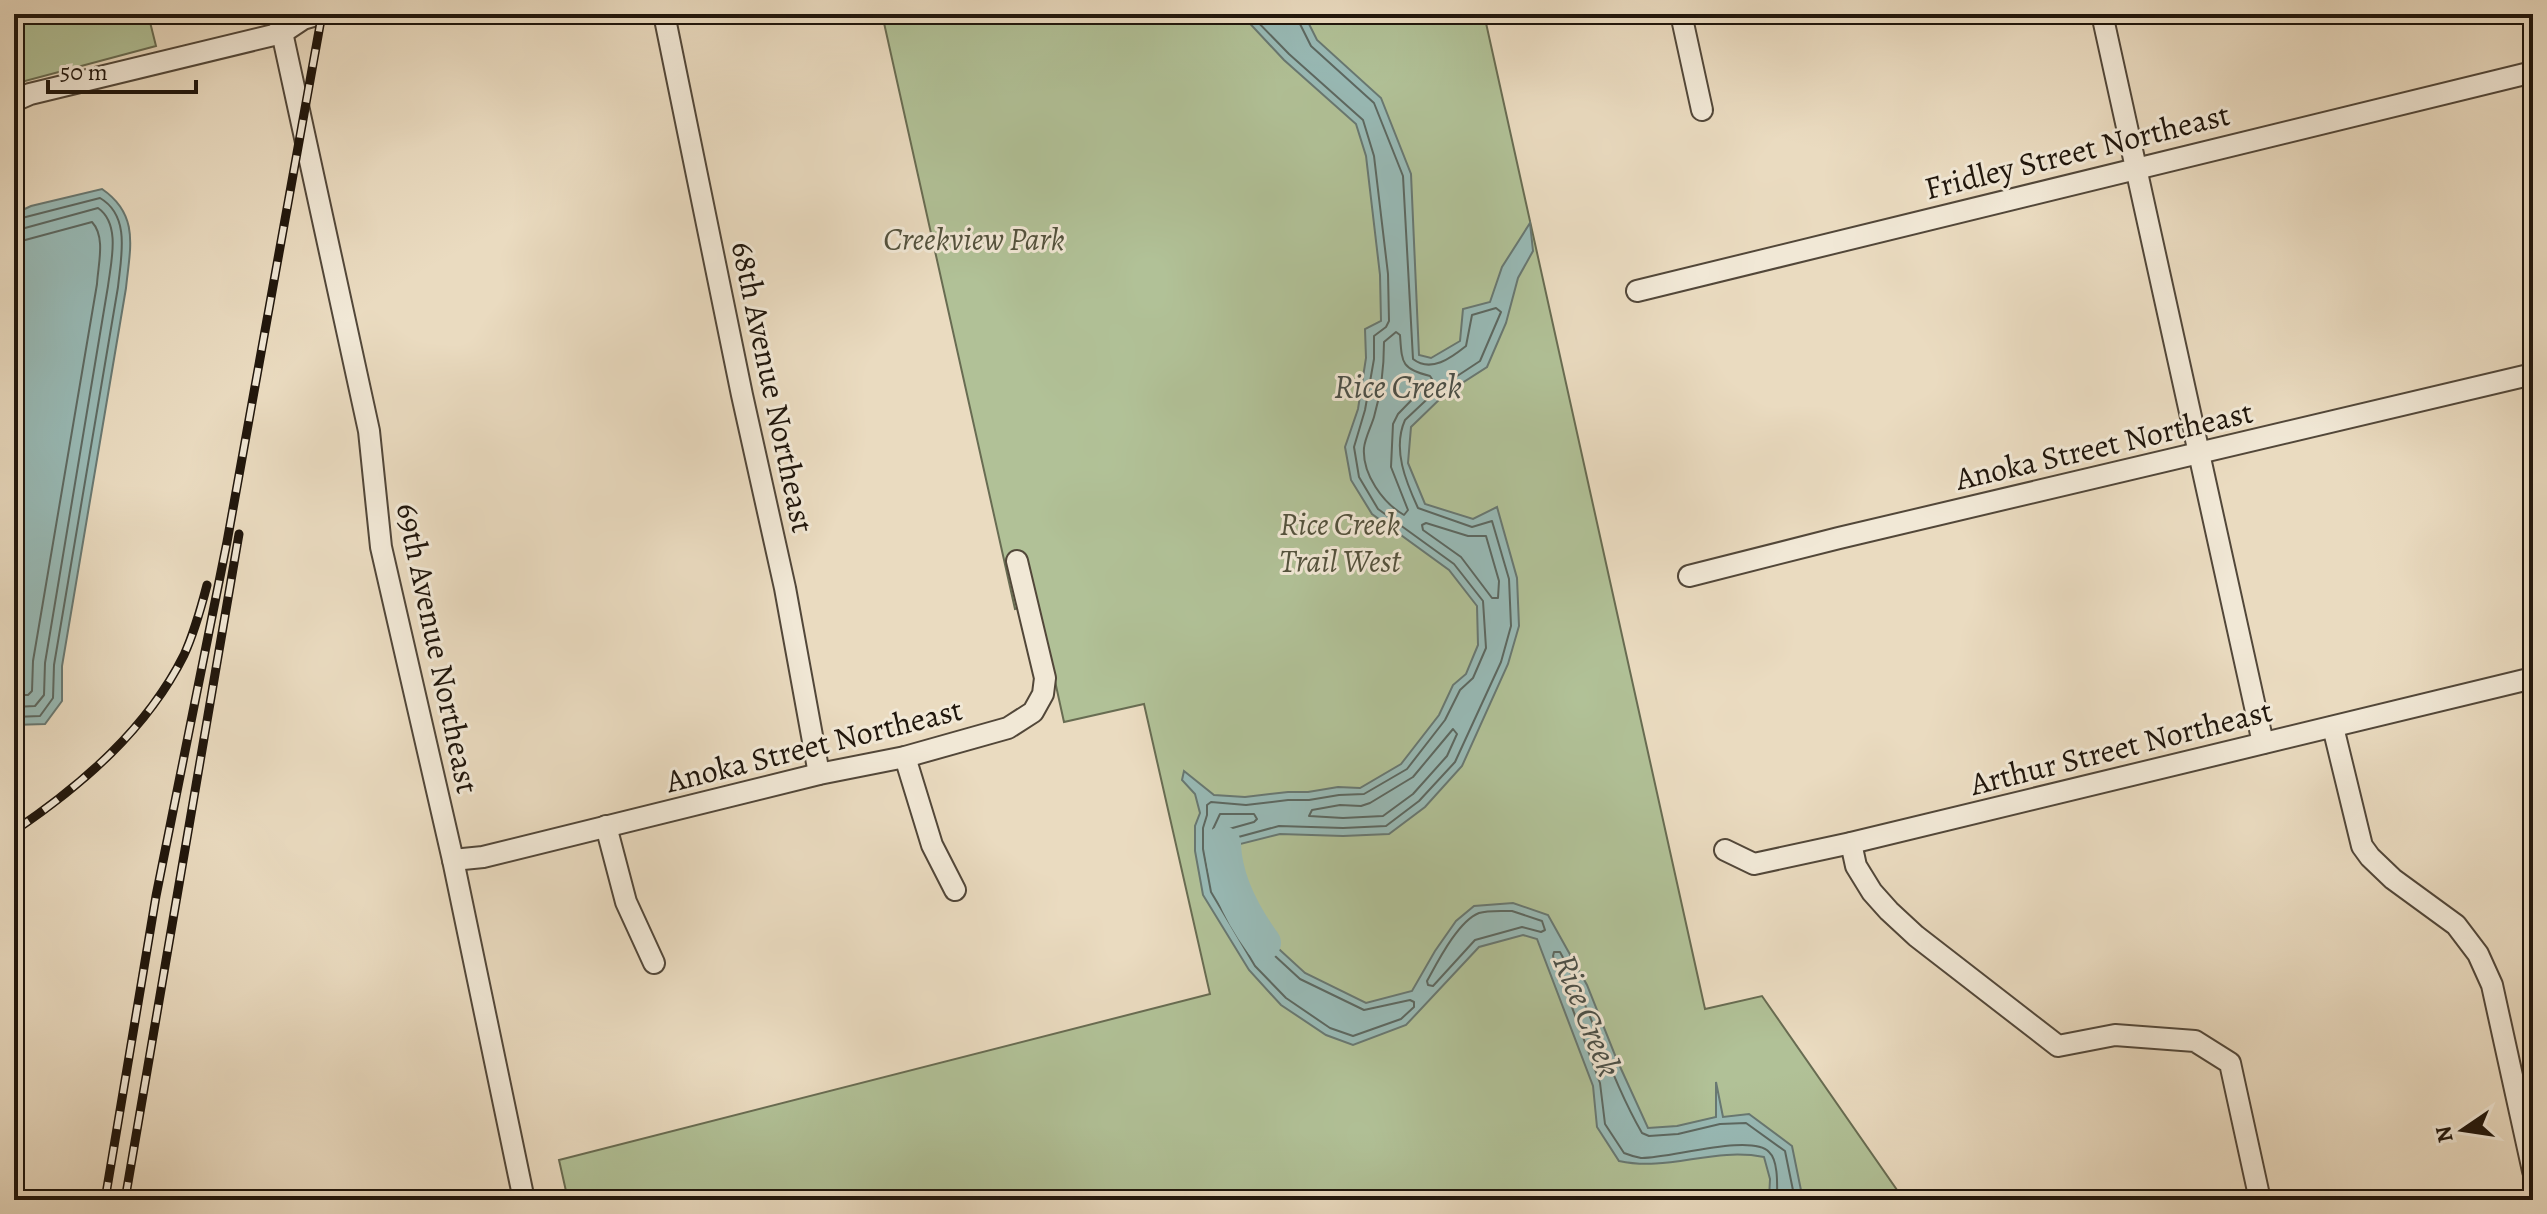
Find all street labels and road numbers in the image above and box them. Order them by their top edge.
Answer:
street label: Fridley Street Northeast [1920,92,2234,210]
street label: 68th Avenue Northeast [721,237,825,537]
street label: Anoka Street Northeast [1950,389,2257,501]
street label: 69th Avenue Northeast [386,499,490,797]
street label: Anoka Street Northeast [660,687,967,803]
street label: Arthur Street Northeast [1964,688,2277,806]

